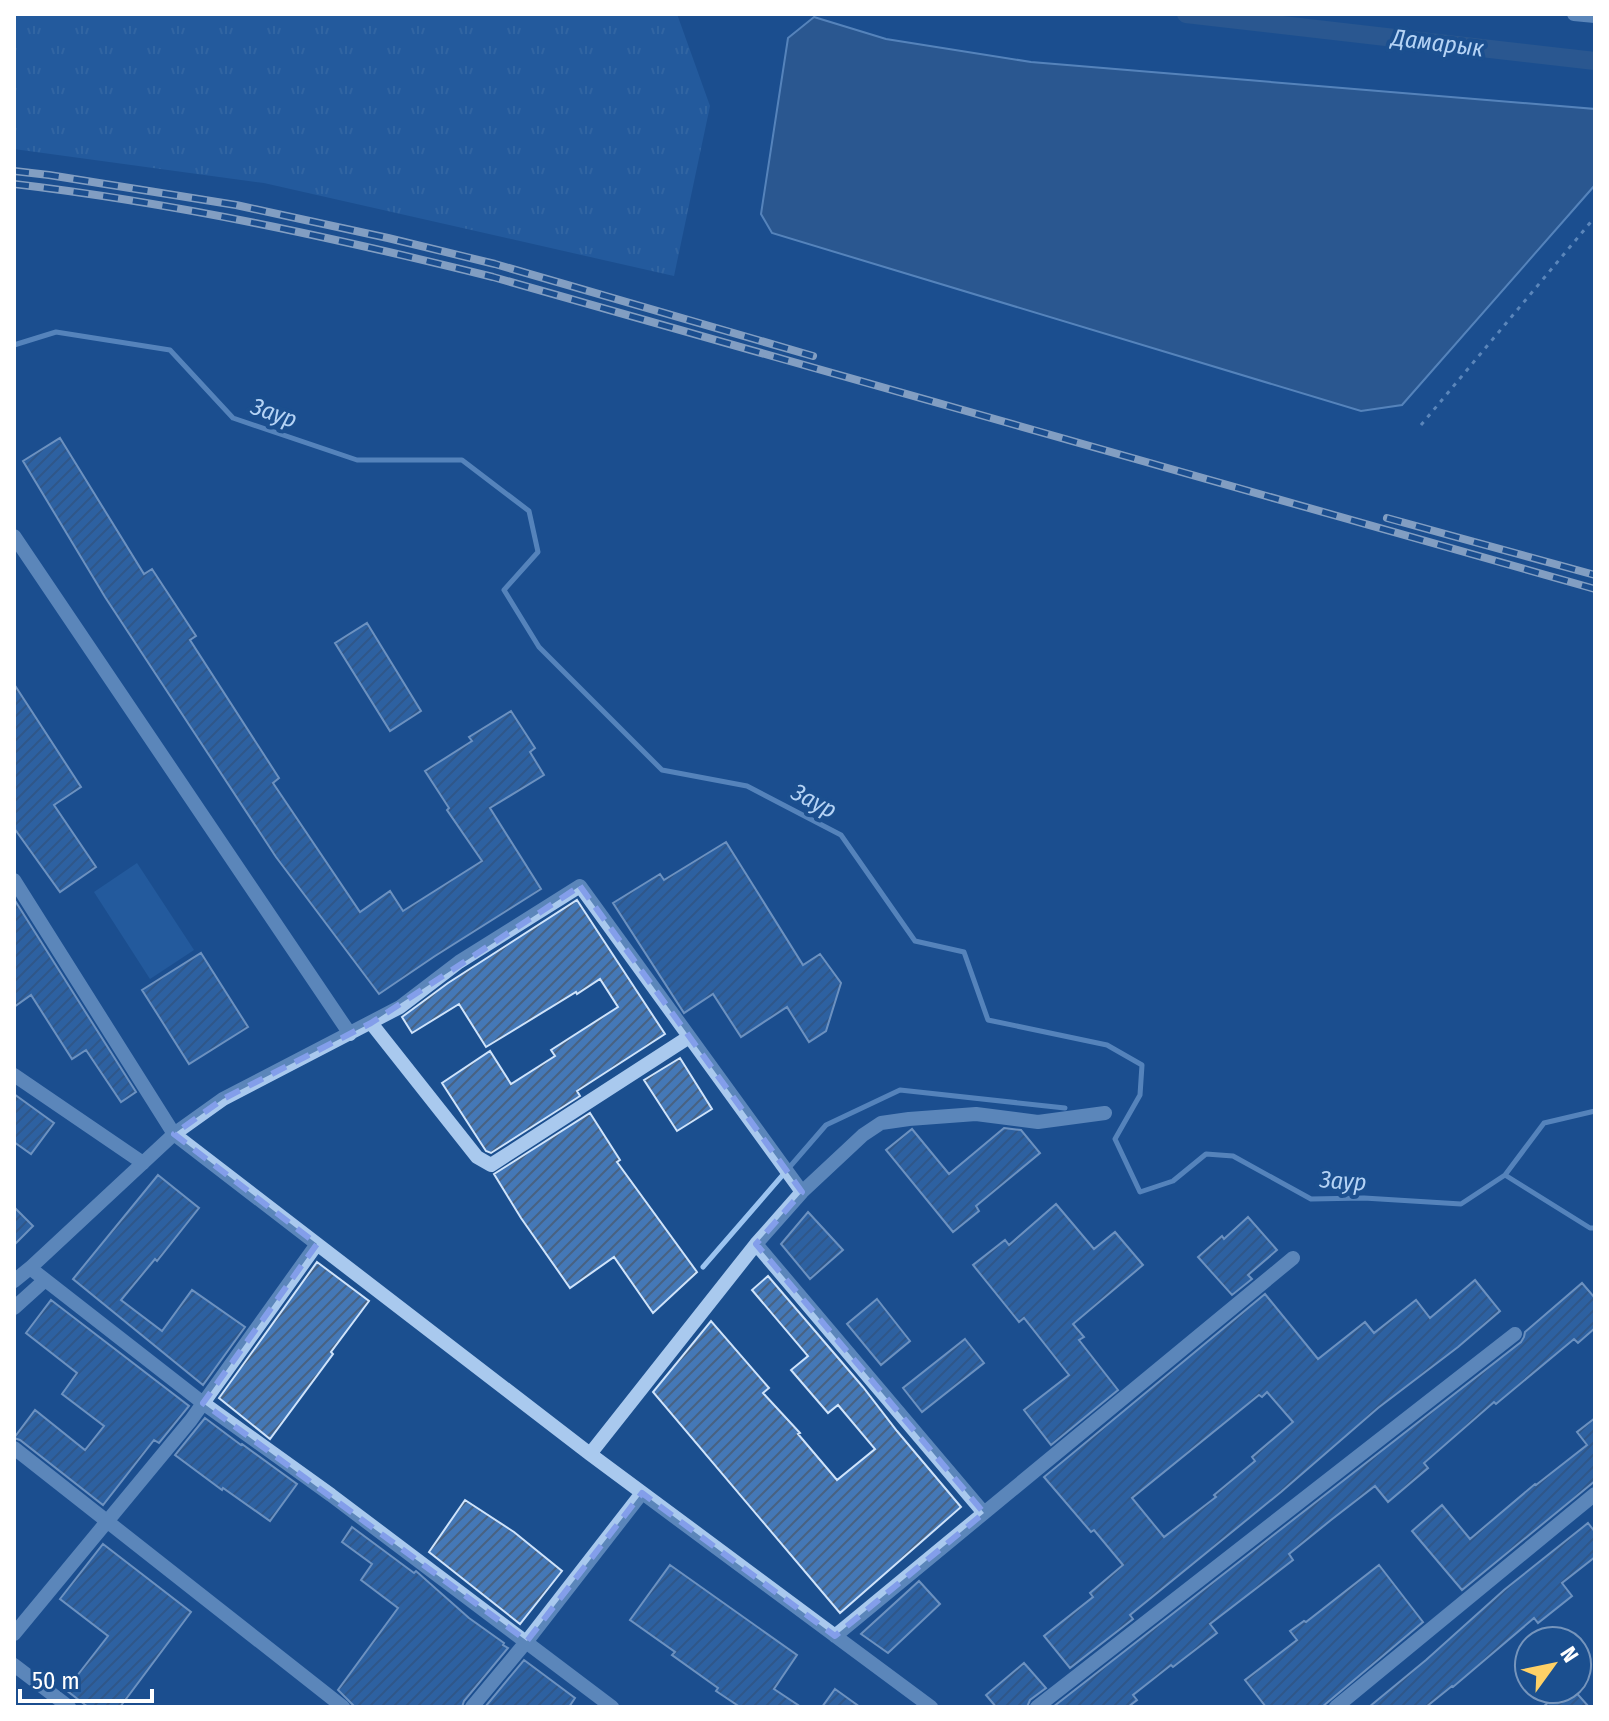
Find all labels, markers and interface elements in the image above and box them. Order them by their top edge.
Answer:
water label: Дамарык [1388,23,1486,63]
water label: Заур [246,392,301,434]
water label: Заур [786,777,841,824]
water label: Заур [1318,1165,1367,1197]
north arrow [1513,1625,1593,1705]
text: N [1554,1641,1584,1667]
scale bar [20,1653,152,1703]
text: 50 m [32,1667,80,1695]

